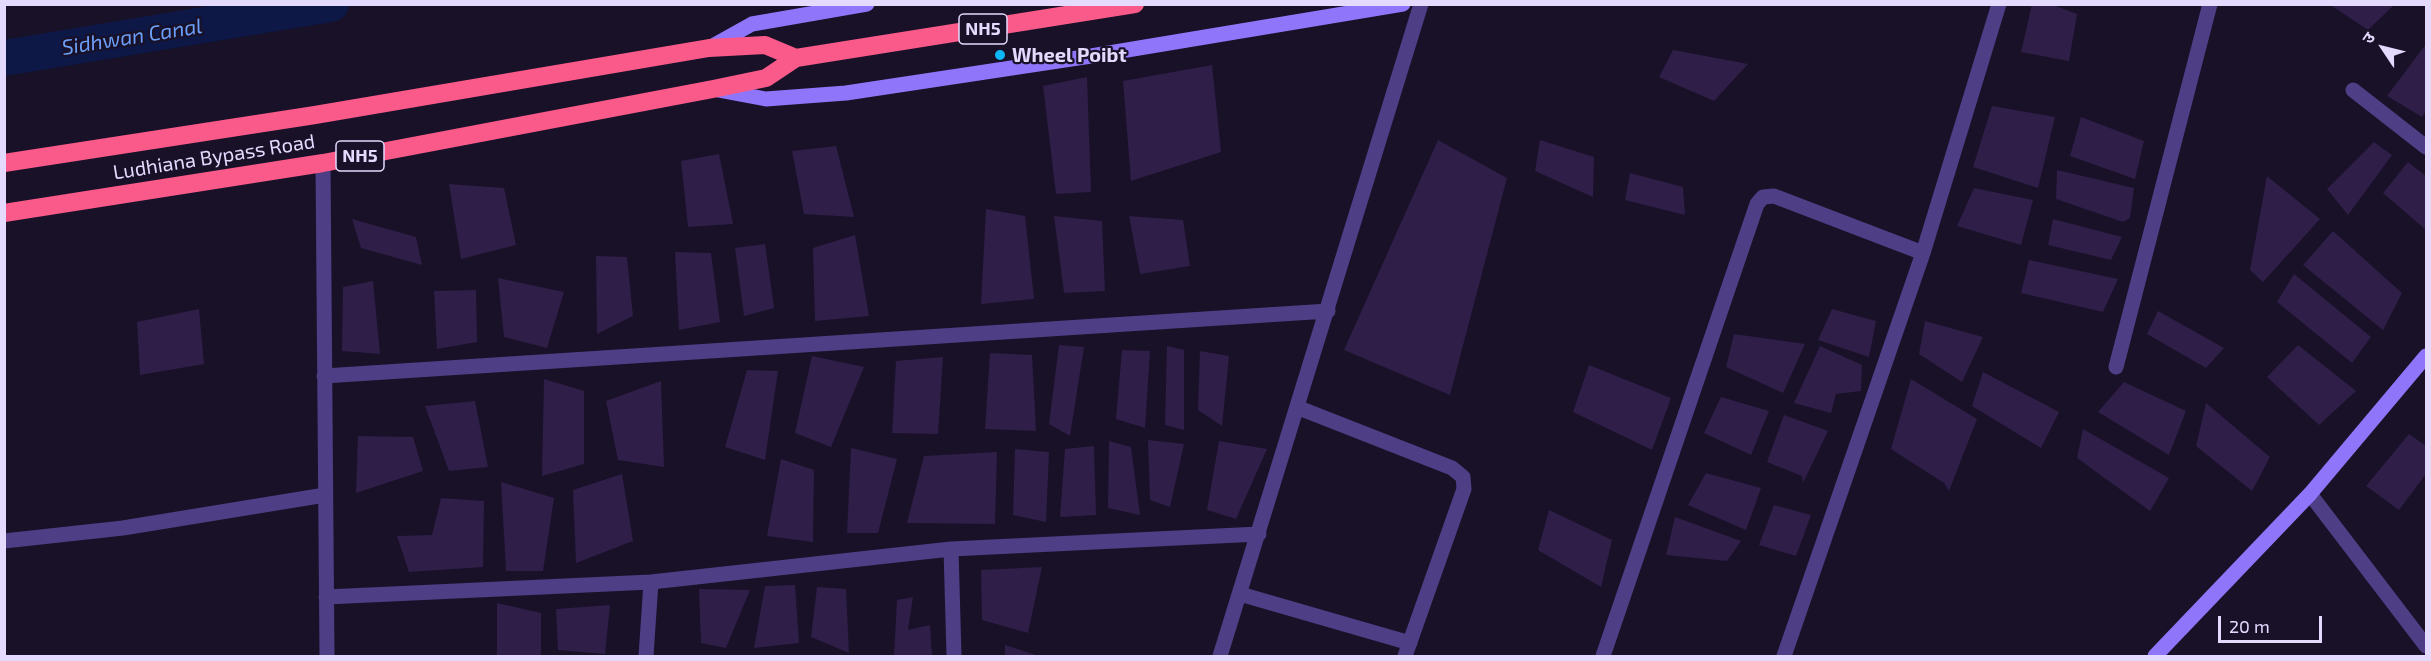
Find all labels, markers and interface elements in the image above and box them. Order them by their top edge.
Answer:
water label: Sidhwan Canal [60,13,204,61]
road number: NH5 [959,14,1007,44]
north arrow [2353,18,2413,78]
text: उ [2357,28,2378,47]
place label: Wheel Poibt [1012,43,1127,67]
marker: Wheel Poibt [993,48,1007,62]
street label: Ludhiana Bypass Road [111,129,317,185]
road number: NH5 [336,141,384,171]
scale bar [2221,604,2324,642]
text: 20 m [2229,615,2270,637]

